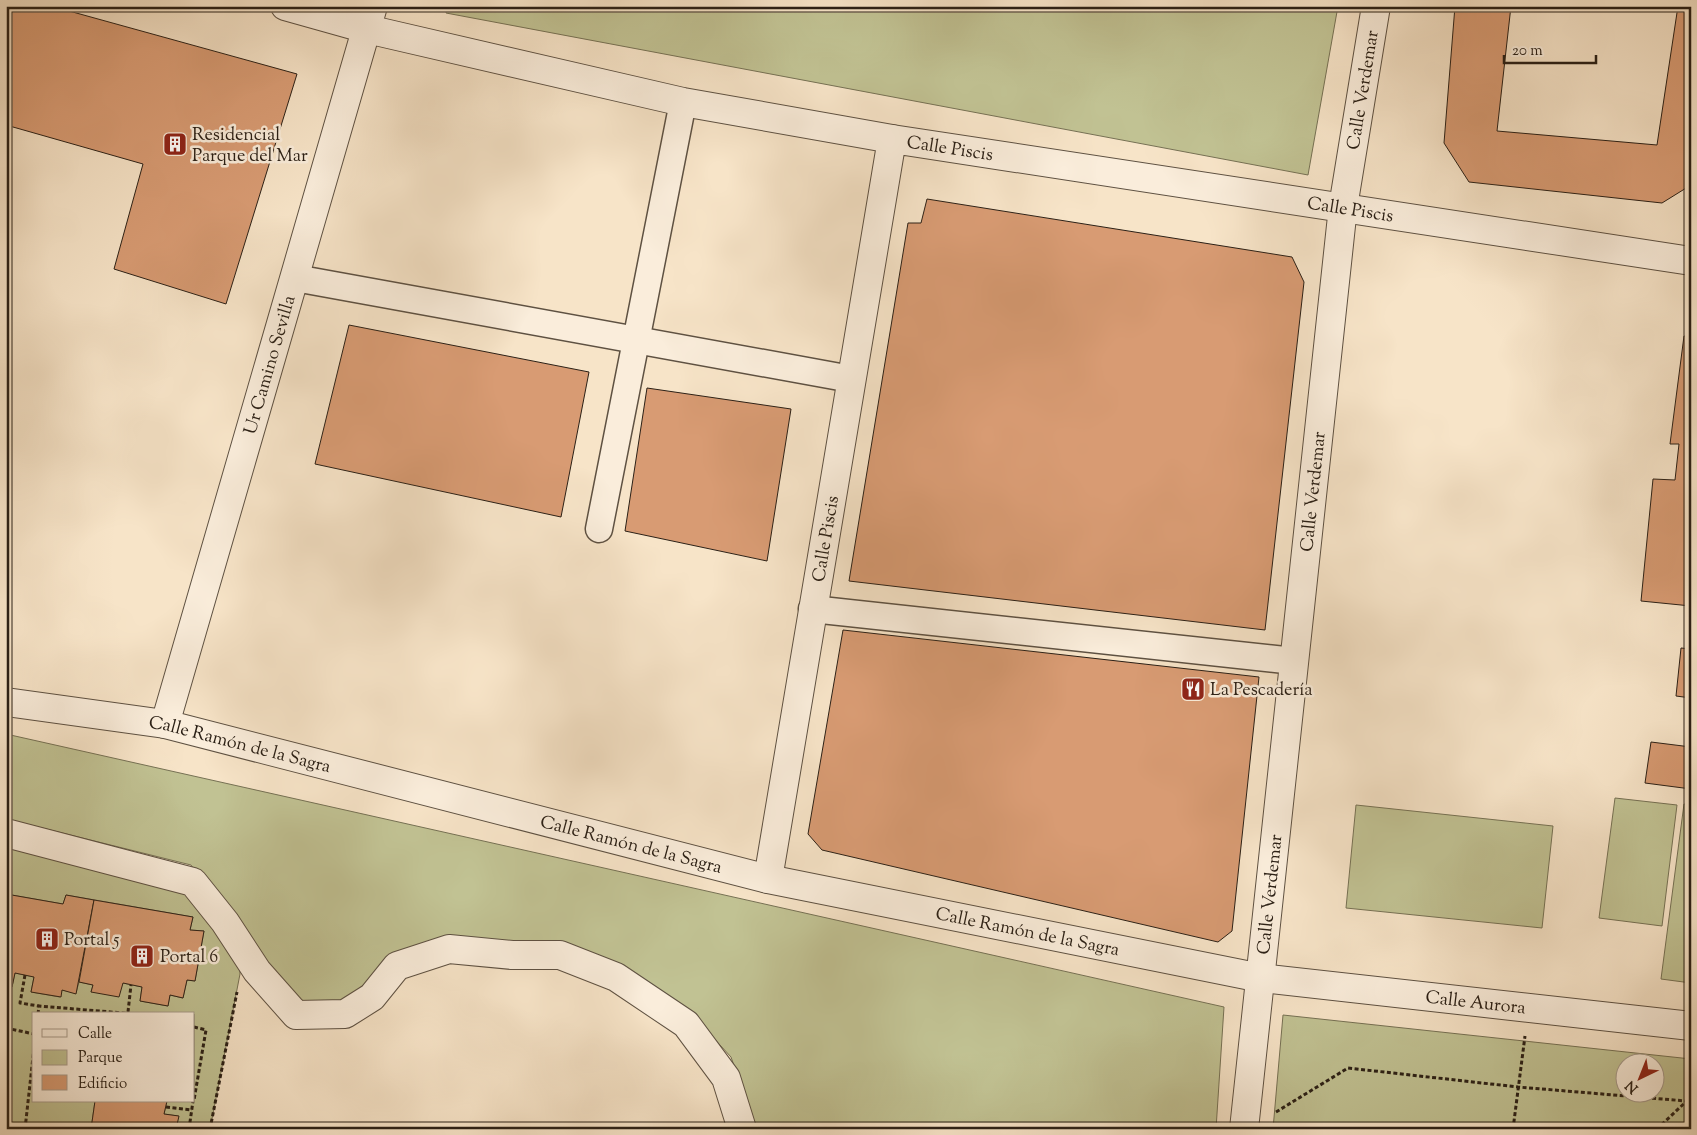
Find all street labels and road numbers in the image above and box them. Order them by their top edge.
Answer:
street label: Calle Verdemar [1342,28,1387,152]
street label: Calle Piscis [905,130,995,169]
street label: Calle Piscis [1305,192,1395,230]
street label: Ur Camino Sevilla [238,293,303,438]
street label: Calle Verdemar [1295,430,1334,553]
street label: Calle Piscis [807,494,847,584]
street label: Calle Ramón de la Sagra [147,711,333,781]
street label: Calle Ramón de la Sagra [537,810,725,882]
street label: Calle Verdemar [1252,833,1291,956]
street label: Calle Ramón de la Sagra [933,902,1122,964]
street label: Calle Aurora [1424,985,1527,1022]

